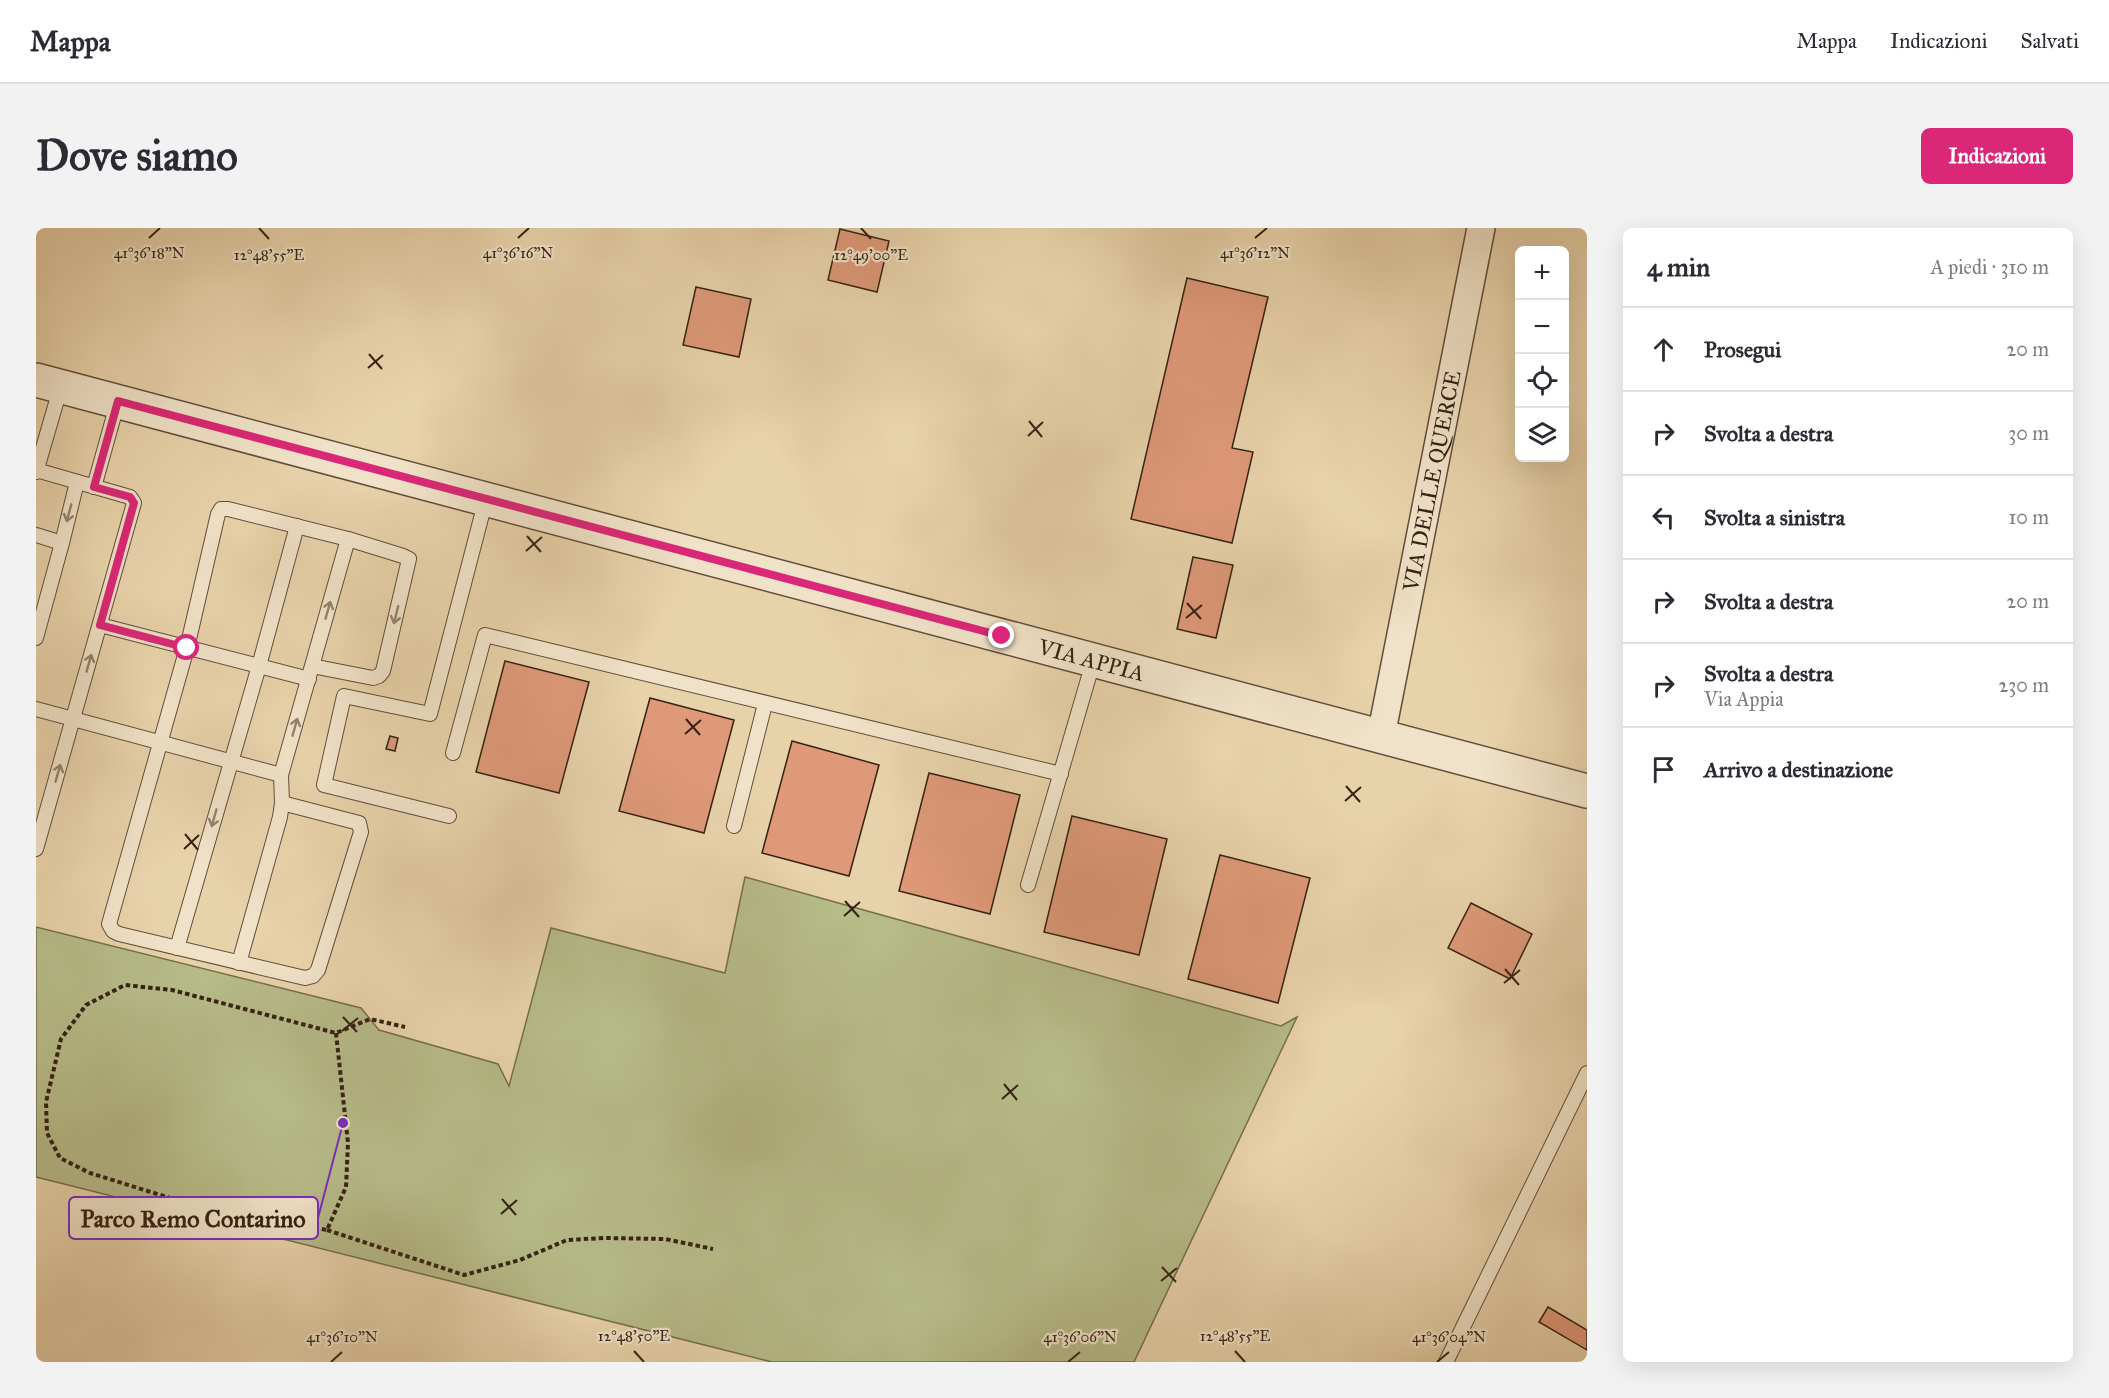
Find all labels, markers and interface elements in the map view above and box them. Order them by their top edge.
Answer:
text: Mappa [30,24,111,59]
text: Mappa [1797,28,1857,54]
text: Indicazioni [1890,28,1988,54]
text: Salvati [2021,28,2079,54]
button: Indicazioni [1921,128,2073,184]
text: Dove siamo [36,130,238,182]
text: 41°36'18"N [114,244,185,262]
text: 41°36'16"N [483,244,553,262]
text: 41°36'12"N [1220,244,1290,262]
text: 12°48'55"E [234,246,305,264]
text: 12°49'00"E [834,246,908,264]
map controls [1515,246,1569,462]
button: + [1515,246,1569,300]
text: 4 min [1647,251,1710,283]
text: A piedi · 310 m [1930,255,2049,279]
button: − [1515,300,1569,354]
icon: ahead [1647,333,1680,366]
text: Prosegui [1704,336,1781,363]
text: 20 m [2006,337,2049,361]
button: locate [1515,354,1569,408]
street label: VIA DELLE QUERCE [1396,368,1466,595]
button: layers [1515,408,1569,462]
icon: right [1647,417,1680,450]
text: Svolta a destra [1704,420,1833,447]
text: 30 m [2008,421,2049,445]
icon: left [1647,501,1680,534]
one-way arrow [63,503,75,522]
text: Svolta a sinistra [1704,504,1845,531]
text: 10 m [2008,505,2049,529]
icon: right [1647,585,1680,618]
text: Svolta a destra [1704,588,1833,615]
text: 20 m [2006,589,2049,613]
one-way arrow [323,601,334,620]
one-way arrow [390,605,402,624]
route end [988,622,1014,648]
street label: VIA APPIA [1035,633,1148,687]
route start [173,634,199,660]
one-way arrow [84,654,95,673]
text: Svolta a destra [1704,660,1833,687]
icon: right [1647,669,1680,702]
text: 230 m [1998,673,2049,697]
text: Via Appia [1704,687,1784,711]
one-way arrow [290,718,301,737]
icon: arrive [1647,753,1680,786]
text: Arrivo a destinazione [1704,756,1893,783]
one-way arrow [53,764,64,783]
one-way arrow [208,808,219,827]
callout: Parco Remo Contarino [69,1197,318,1239]
text: Parco Remo Contarino [80,1204,306,1234]
text: 12°48'50"E [598,1327,670,1345]
text: 12°48'55"E [1200,1327,1271,1345]
text: 41°36'10"N [306,1328,378,1346]
text: 41°36'06"N [1043,1328,1117,1346]
text: 41°36'04"N [1412,1328,1486,1346]

